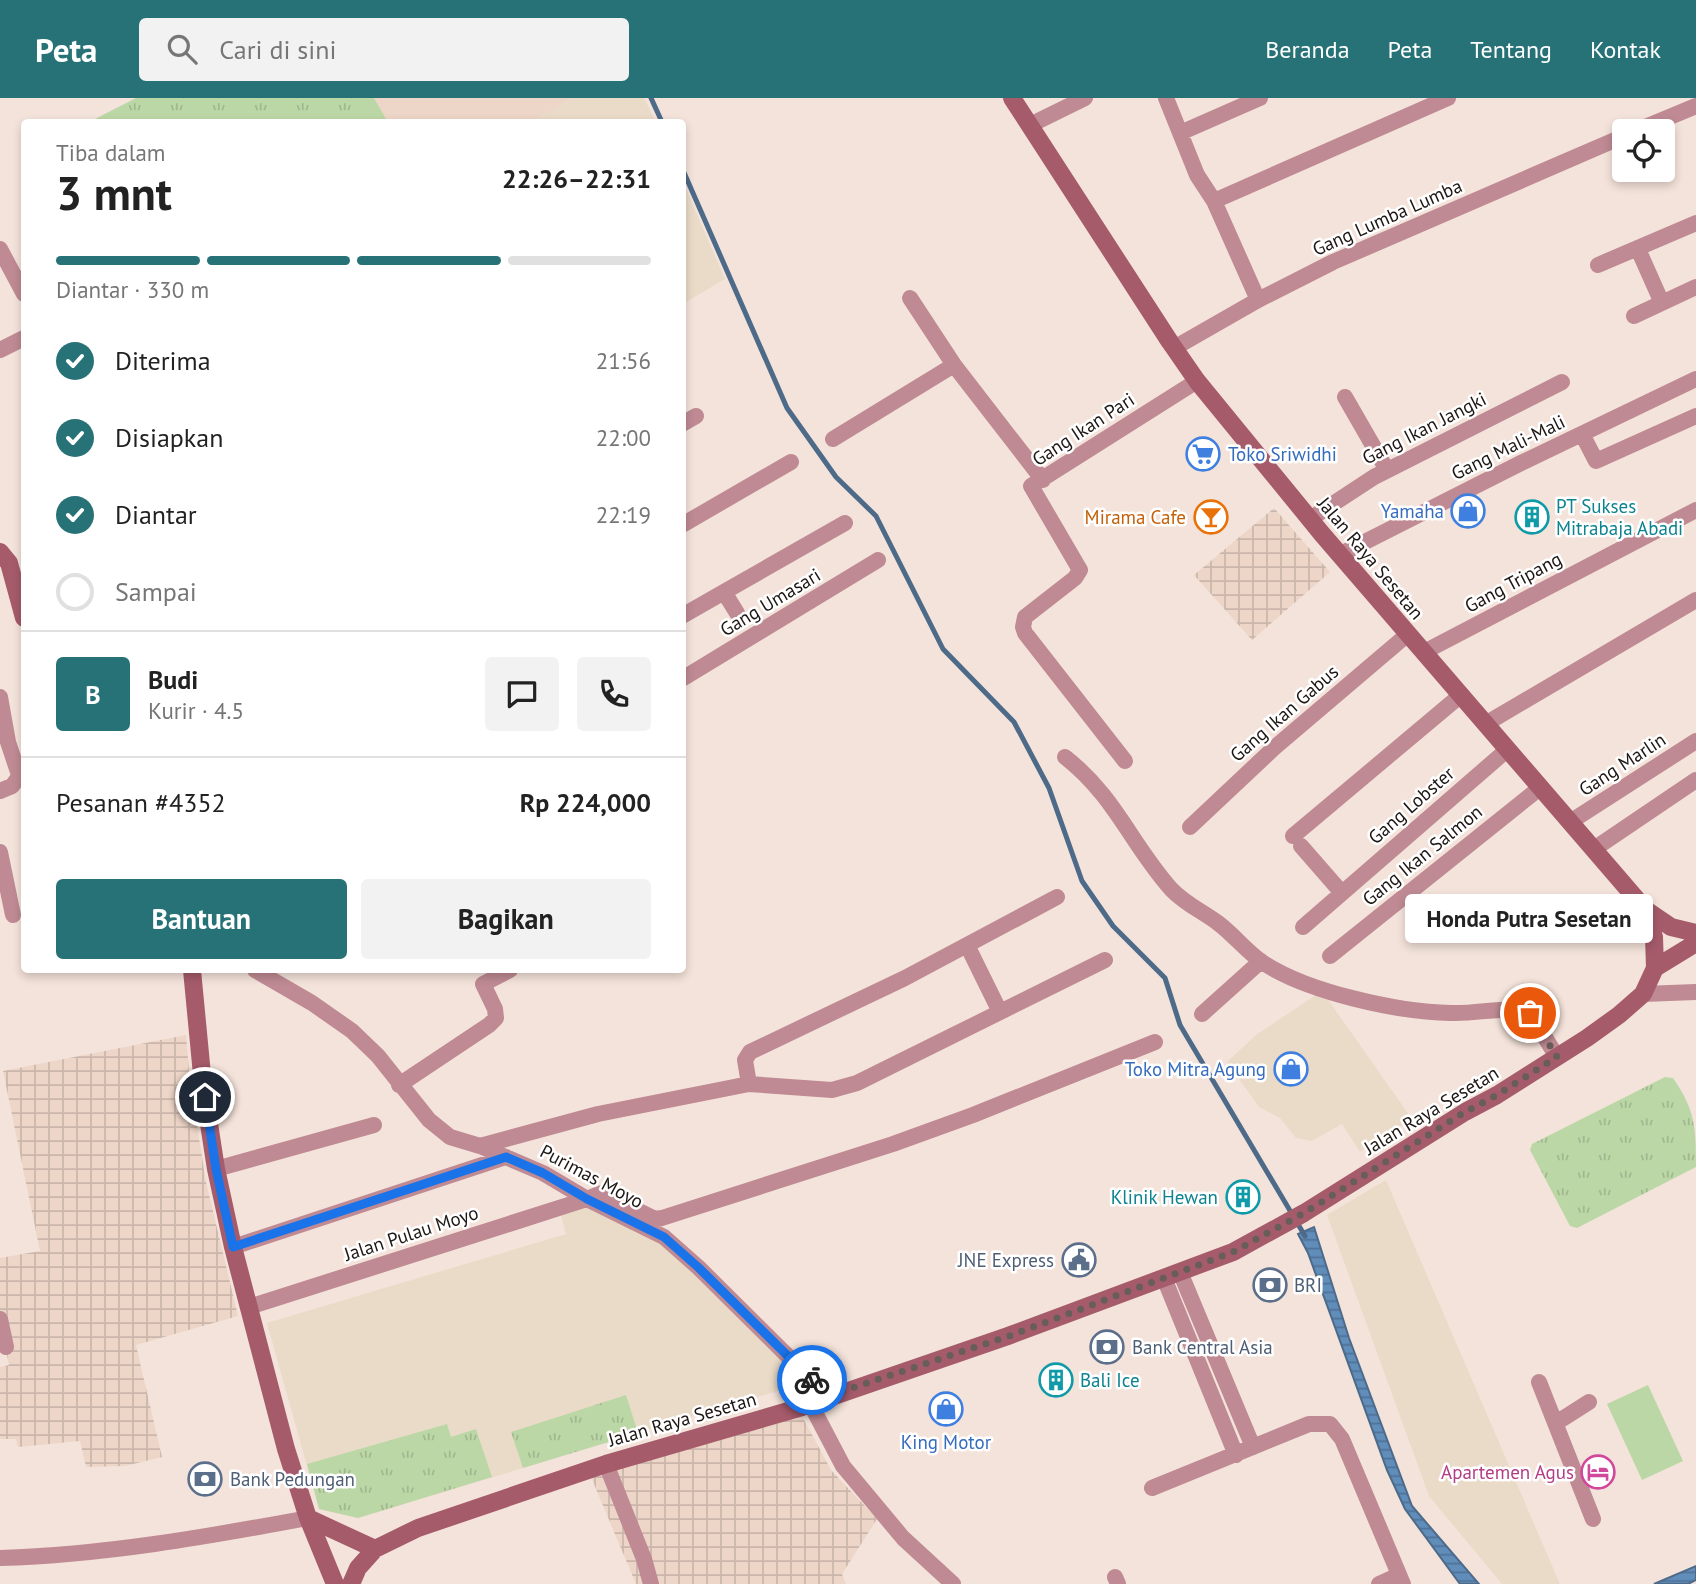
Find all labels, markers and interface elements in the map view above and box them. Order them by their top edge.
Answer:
search box [139,18,629,81]
text: Peta [35,28,97,71]
icon: search [163,30,201,68]
text: Cari di sini [219,33,336,66]
text: Beranda [1265,34,1350,65]
text: Peta [1388,34,1432,65]
text: Tentang [1470,34,1552,65]
text: Kontak [1590,34,1661,65]
map controls [1612,119,1675,182]
button: locate [1612,119,1675,182]
text: Tiba dalam [56,138,165,167]
text: 22:26–22:31 [502,162,651,195]
text: 3 mnt [56,163,172,223]
street label: Gang Lumba Lumba [1308,173,1466,261]
text: Diantar · 330 m [56,275,209,304]
icon: check [56,342,94,380]
text: Diterima [115,344,211,377]
text: 21:56 [596,346,651,375]
street label: Gang Ikan Jangki [1358,386,1490,470]
street label: Gang Ikan Pari [1027,387,1139,471]
street label: Gang Mali-Mali [1447,409,1569,485]
icon: check [56,419,94,457]
text: Disiapkan [115,421,223,454]
text: 22:00 [596,423,651,452]
supermarket icon: Toko Sriwidhi [1184,435,1222,473]
place label: Toko Sriwidhi [1228,442,1337,466]
street label: Jalan Raya Sesetan [1312,491,1429,624]
shop icon: Yamaha [1449,492,1487,530]
place label: PT Sukses Mitrabaja Abadi [1556,494,1683,540]
icon: check [56,496,94,534]
text: Diantar [115,498,197,531]
bar icon: Mirama Cafe [1192,498,1230,536]
building icon: PT Sukses Mitrabaja Abadi [1513,498,1551,536]
place label: Yamaha [1381,499,1444,523]
text: 22:19 [596,500,651,529]
place label: Mirama Cafe [1085,505,1186,529]
street label: Gang Tripang [1460,546,1566,618]
street label: Gang Umasari [715,563,825,641]
text: Sampai [115,575,197,608]
button: chat [485,657,559,731]
button: phone [577,657,651,731]
street label: Gang Ikan Gabus [1225,659,1343,767]
text: Budi [148,663,198,696]
text: B [85,678,101,711]
text: Kurir · 4.5 [148,696,244,725]
street label: Gang Marlin [1574,727,1670,801]
street label: Gang Lobster [1363,761,1459,849]
text: Pesanan #4352 [56,786,226,819]
text: Rp 224,000 [520,786,651,819]
street label: Gang Ikan Salmon [1357,799,1487,911]
button: Bantuan [56,879,347,959]
button: Bagikan [361,879,651,959]
callout: Honda Putra Sesetan [1406,894,1654,943]
text: Honda Putra Sesetan [1427,904,1631,933]
pin [1500,983,1560,1043]
icon: bag [1511,994,1549,1032]
shop icon: Toko Mitra Agung [1272,1050,1310,1088]
place label: Toko Mitra Agung [1125,1057,1266,1081]
street label: Jalan Raya Sesetan [1358,1060,1503,1160]
pin [175,1067,235,1127]
icon: home [186,1078,224,1116]
street label: Purimas Moyo [536,1139,648,1213]
building icon: Klinik Hewan [1224,1178,1262,1216]
place label: Klinik Hewan [1111,1185,1218,1209]
street label: Jalan Pulau Moyo [340,1200,481,1266]
public building icon: JNE Express [1060,1241,1098,1279]
place label: JNE Express [957,1248,1054,1272]
bank icon: BRI [1251,1266,1289,1304]
place label: BRI [1294,1273,1322,1297]
bank icon: Bank Central Asia [1088,1328,1126,1366]
place label: Bank Central Asia [1132,1335,1273,1359]
courier [777,1345,847,1415]
icon: bike [793,1361,831,1399]
building icon: Bali Ice [1037,1361,1075,1399]
place label: Bali Ice [1080,1368,1140,1392]
street label: Jalan Raya Sesetan [604,1386,759,1452]
shop icon: King Motor [927,1390,965,1428]
place label: King Motor [901,1430,992,1454]
hotel icon: Apartemen Agus [1579,1453,1617,1491]
bank icon: Bank Pedungan [186,1460,224,1498]
place label: Apartemen Agus [1441,1460,1574,1484]
place label: Bank Pedungan [230,1467,355,1491]

